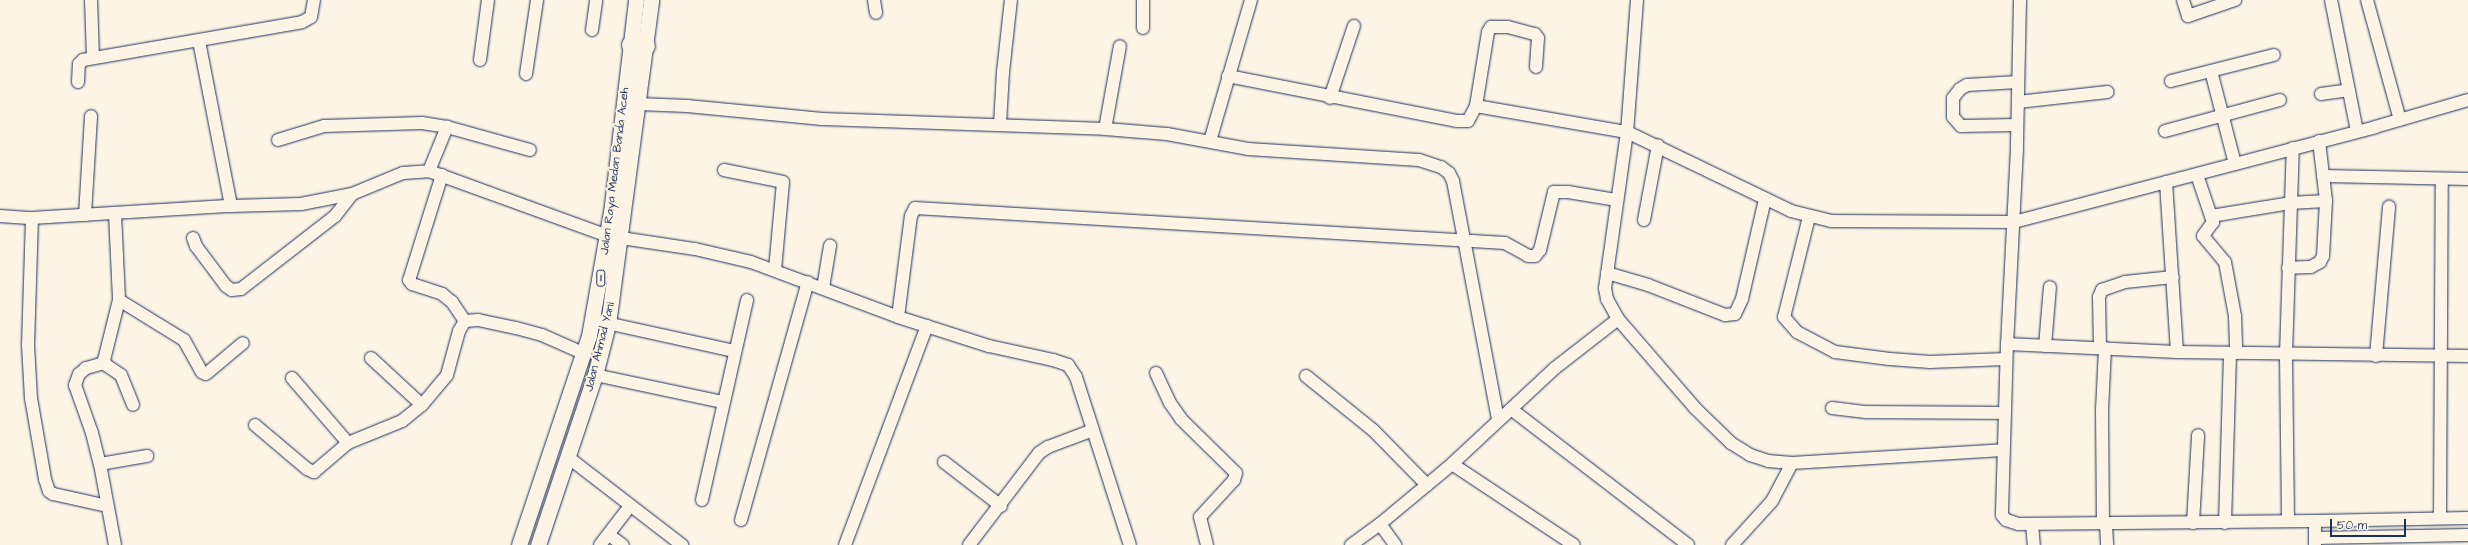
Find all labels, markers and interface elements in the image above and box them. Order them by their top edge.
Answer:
street label: Jalan Raya Medan Banda Aceh [598,87,632,255]
road number: 1 [596,269,606,287]
street label: Jalan Ahmad Yani [582,301,618,393]
scale bar [2332,511,2408,537]
text: 50 m [2337,517,2367,534]

